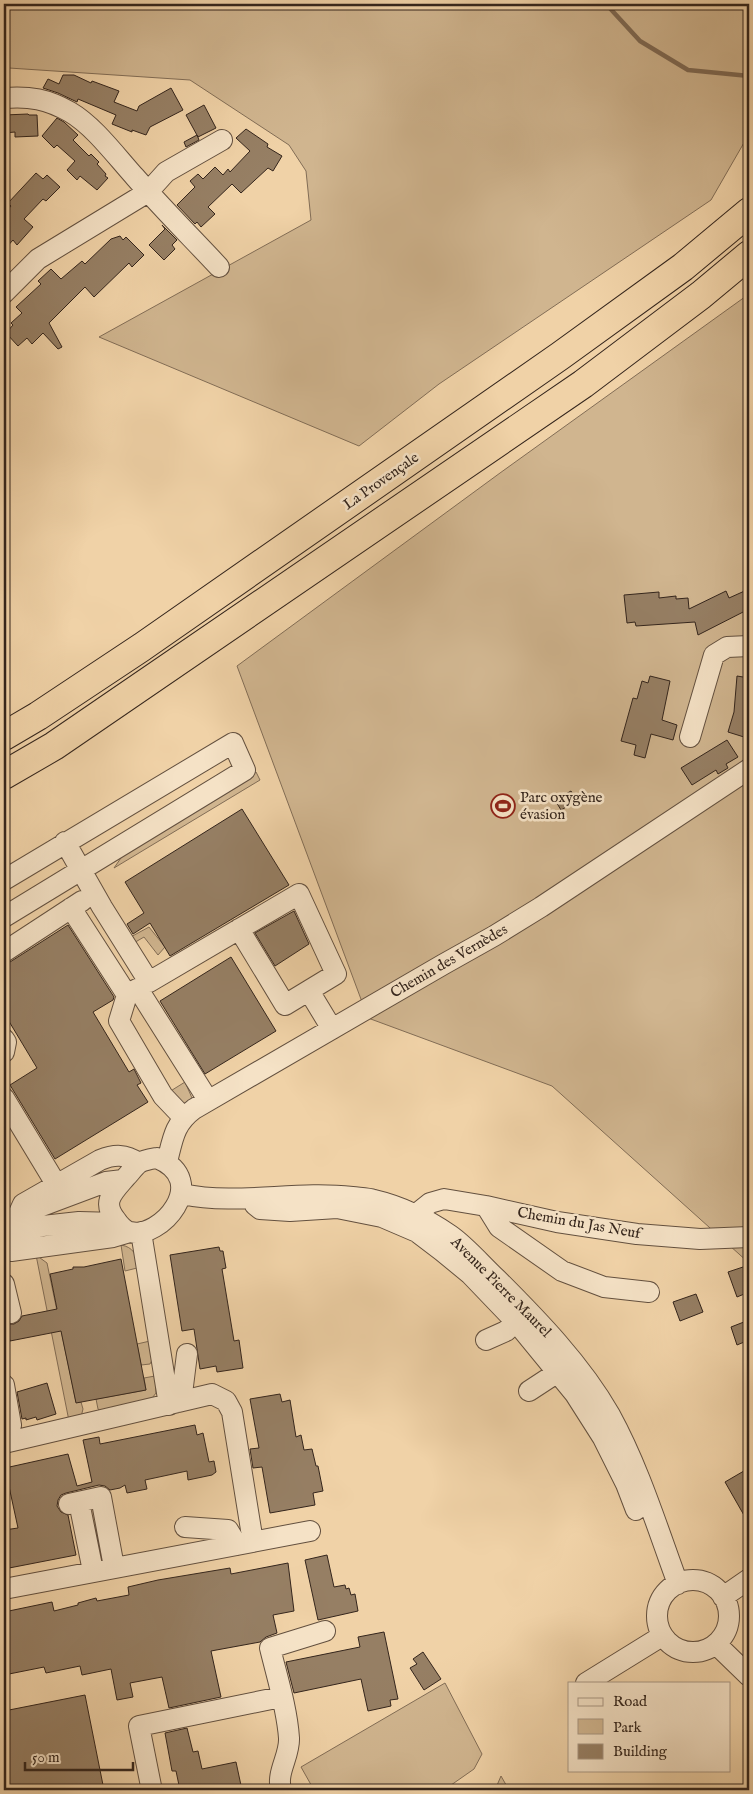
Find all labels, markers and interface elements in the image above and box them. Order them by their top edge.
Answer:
street label: La Provençale [340,448,423,514]
place label: Parc oxygène évasion [520,788,603,824]
sports icon: Parc oxygène évasion [490,793,516,819]
street label: Chemin des Vernèdes [387,920,511,1002]
street label: Chemin du Jas Neuf [516,1203,645,1244]
street label: Avenue Pierre Maurel [446,1232,556,1342]
legend [568,1682,730,1772]
text: Road [613,1692,648,1711]
text: Park [613,1718,643,1737]
scale bar [25,1739,132,1771]
text: Building [613,1742,668,1761]
text: 50 m [32,1748,60,1767]

